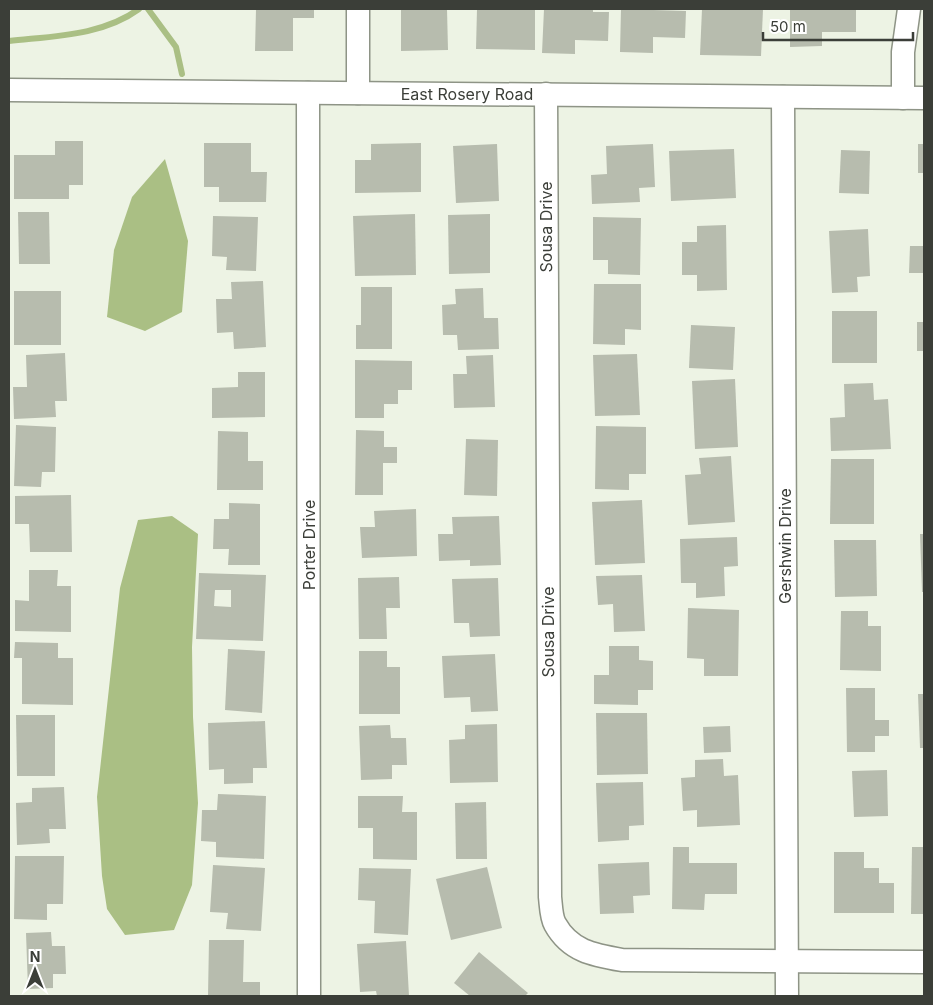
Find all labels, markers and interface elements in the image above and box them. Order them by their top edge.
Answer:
scale bar [763,10,913,42]
text: 50 m [770,17,806,36]
street label: East Rosery Road [401,84,533,104]
street label: Sousa Drive [536,182,556,272]
street label: Gershwin Drive [775,488,795,604]
street label: Porter Drive [299,500,319,590]
street label: Sousa Drive [538,587,558,677]
north arrow [10,945,60,995]
text: N [30,948,40,965]

